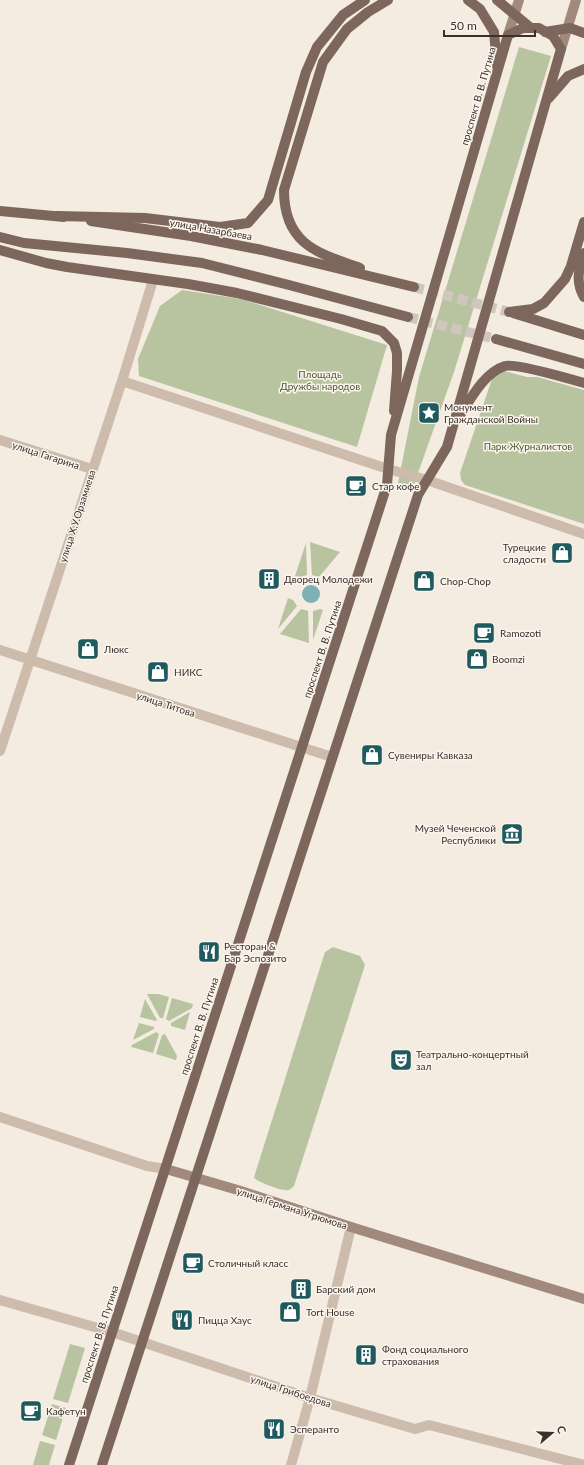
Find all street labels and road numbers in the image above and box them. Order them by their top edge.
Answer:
street label: проспект В. В. Путина [458,45,498,147]
street label: улица Назарбаева [169,216,253,242]
street label: улица Гагарина [11,439,81,471]
street label: улица Х.У.Орзамиева [56,468,98,564]
street label: проспект В. В. Путина [301,599,343,699]
street label: улица Титова [135,689,197,719]
street label: проспект В. В. Путина [178,976,220,1076]
street label: улица Германа Угрюмова [235,1184,349,1232]
street label: проспект В. В. Путина [78,1284,120,1384]
street label: улица Грибоедова [249,1372,333,1410]

